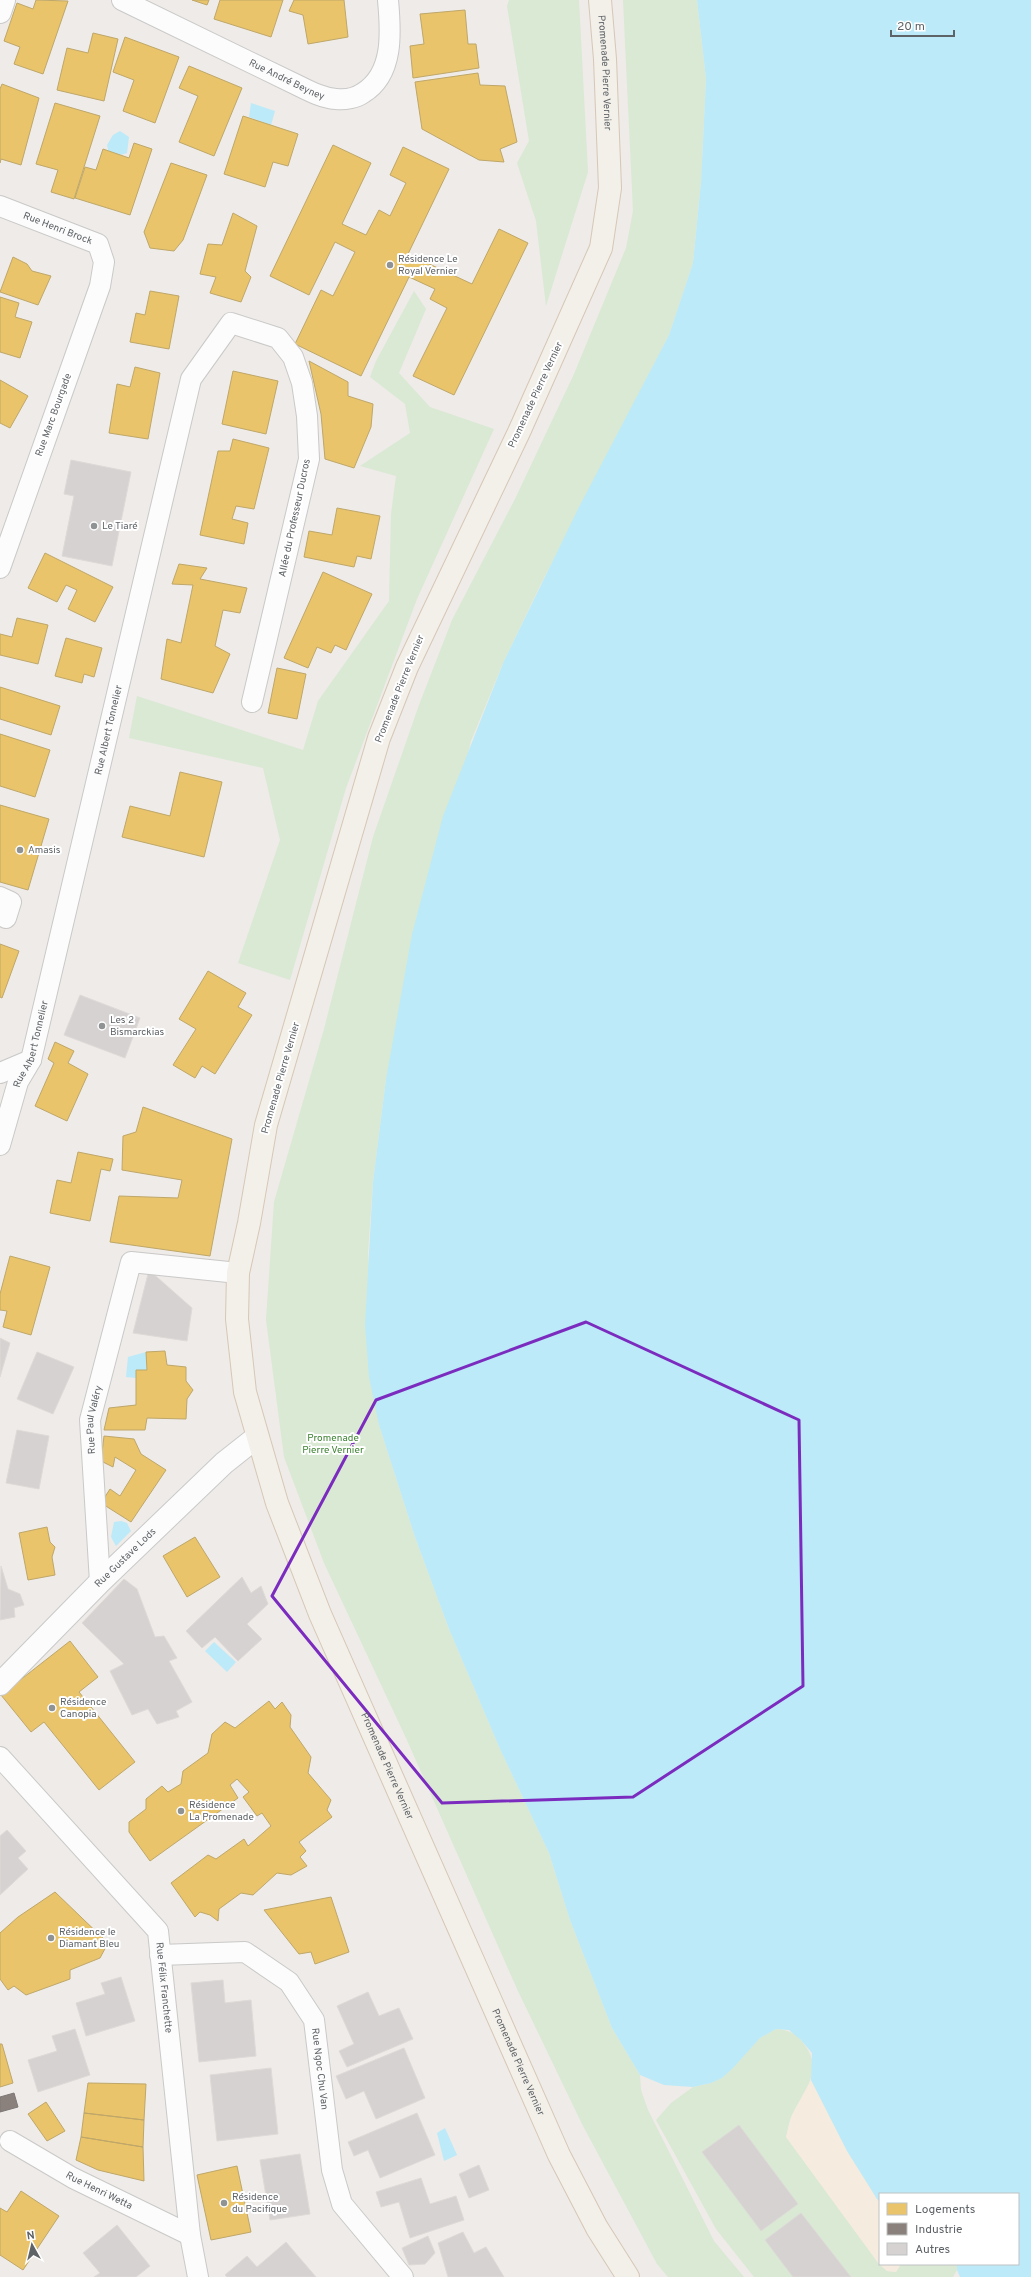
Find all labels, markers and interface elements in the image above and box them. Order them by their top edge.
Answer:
scale bar [891,12,954,38]
street label: Promenade Pierre Vernier [595,15,614,131]
text: 20 m [897,19,925,35]
street label: Rue André Beyney [247,56,326,103]
street label: Rue Henri Brock [21,209,94,248]
place label: Résidence Le Royal Vernier [398,253,458,278]
marker: Résidence Le Royal Vernier [385,260,395,270]
street label: Promenade Pierre Vernier [506,340,566,450]
street label: Rue Marc Bourgade [33,372,75,458]
street label: Allée du Professeur Ducros [276,457,314,578]
place label: Le Tiaré [102,520,138,533]
marker: Le Tiaré [89,521,99,531]
street label: Promenade Pierre Vernier [372,633,428,745]
street label: Rue Albert Tonnelier [92,684,125,776]
place label: Amasis [28,844,61,857]
marker: Amasis [15,845,25,855]
street label: Rue Albert Tonnelier [10,999,51,1089]
place label: Les 2 Bismarckias [110,1014,164,1039]
marker: Les 2 Bismarckias [97,1021,107,1031]
street label: Promenade Pierre Vernier [259,1021,303,1135]
street label: Rue Paul Valéry [83,1384,105,1455]
park label: Promenade Pierre Vernier [302,1432,364,1457]
street label: Rue Gustave Lods [92,1525,159,1590]
place label: Résidence Canopia [60,1696,106,1721]
marker: Résidence Canopia [47,1703,57,1713]
street label: Promenade Pierre Vernier [358,1710,416,1822]
place label: Résidence La Promenade [189,1799,254,1824]
marker: Résidence La Promenade [176,1806,186,1816]
place label: Résidence le Diamant Bleu [59,1926,119,1951]
marker: Résidence le Diamant Bleu [46,1933,56,1943]
street label: Rue Félix Franchette [153,1942,175,2034]
street label: Promenade Pierre Vernier [489,2007,547,2118]
street label: Rue Ngoc Chu Van [309,2027,331,2110]
street label: Rue Henri Wetta [63,2169,135,2212]
place label: Résidence du Pacifique [232,2191,287,2216]
legend [879,2193,1019,2265]
marker: Résidence du Pacifique [219,2198,229,2208]
text: Logements [915,2202,975,2218]
text: Industrie [915,2222,963,2238]
north arrow [12,2225,52,2265]
text: N [26,2229,36,2244]
text: Autres [915,2242,950,2258]

